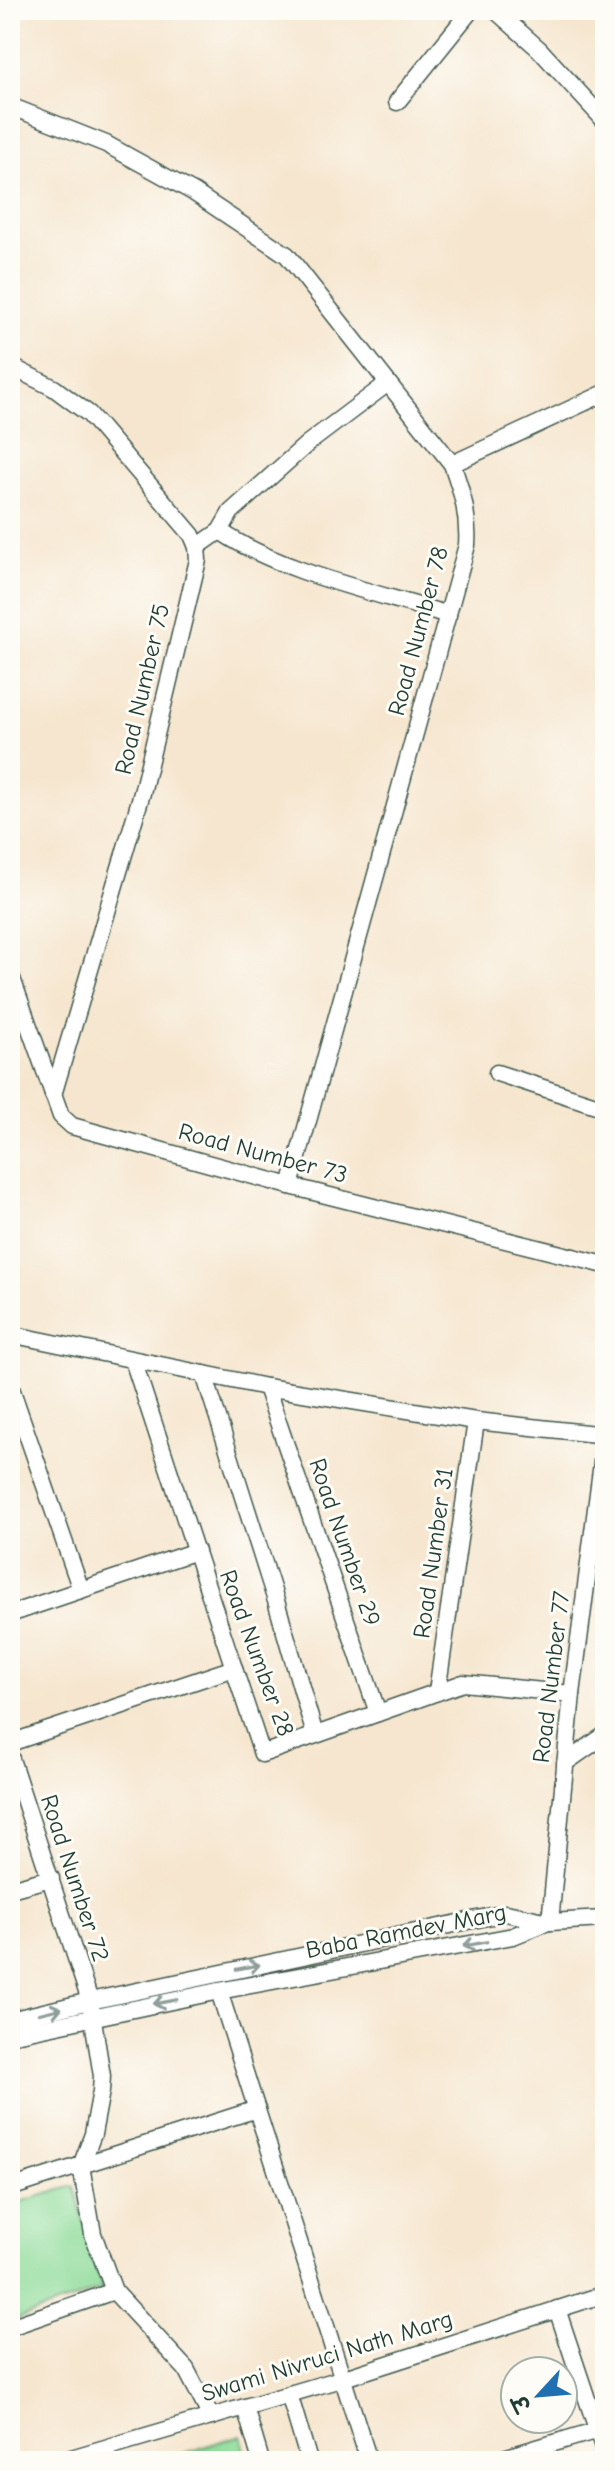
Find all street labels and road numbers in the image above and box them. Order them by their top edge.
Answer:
street label: Road Number 78 [382,543,454,719]
street label: Road Number 75 [109,601,175,777]
street label: Road Number 73 [176,1117,350,1189]
street label: Road Number 29 [303,1454,387,1630]
street label: Road Number 31 [407,1466,459,1640]
street label: Road Number 28 [214,1566,300,1740]
street label: Road Number 77 [527,1590,575,1764]
street label: Road Number 72 [35,1791,115,1965]
street label: Baba Ramdev Marg [303,1898,509,1964]
street label: Swami Nivruci Nath Marg [198,2304,456,2408]

